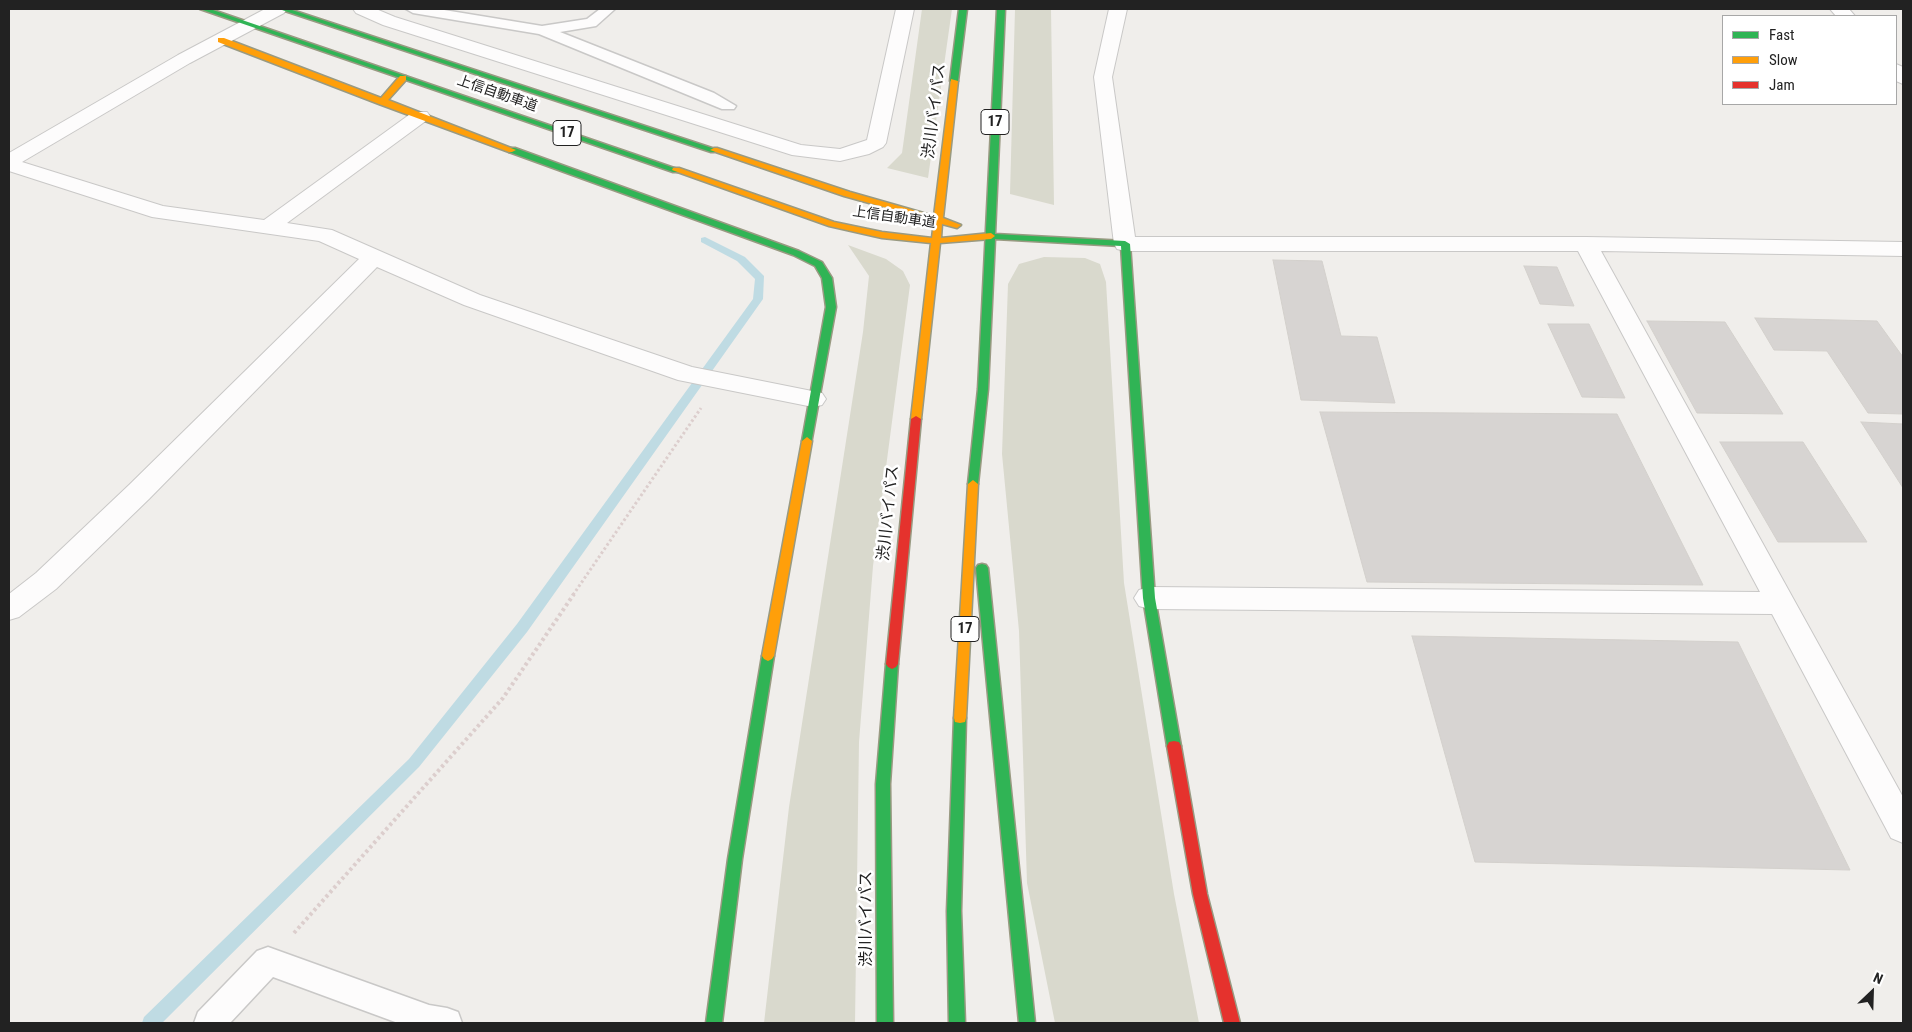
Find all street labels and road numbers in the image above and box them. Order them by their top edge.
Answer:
street label: 渋川バイパス [920,62,950,160]
street label: 上信自動車道 [455,72,539,116]
road number: 17 [981,110,1009,134]
road number: 17 [553,120,581,146]
street label: 上信自動車道 [851,204,937,232]
street label: 渋川バイパス [874,464,904,562]
road number: 17 [951,616,979,642]
street label: 渋川バイパス [857,871,877,967]

